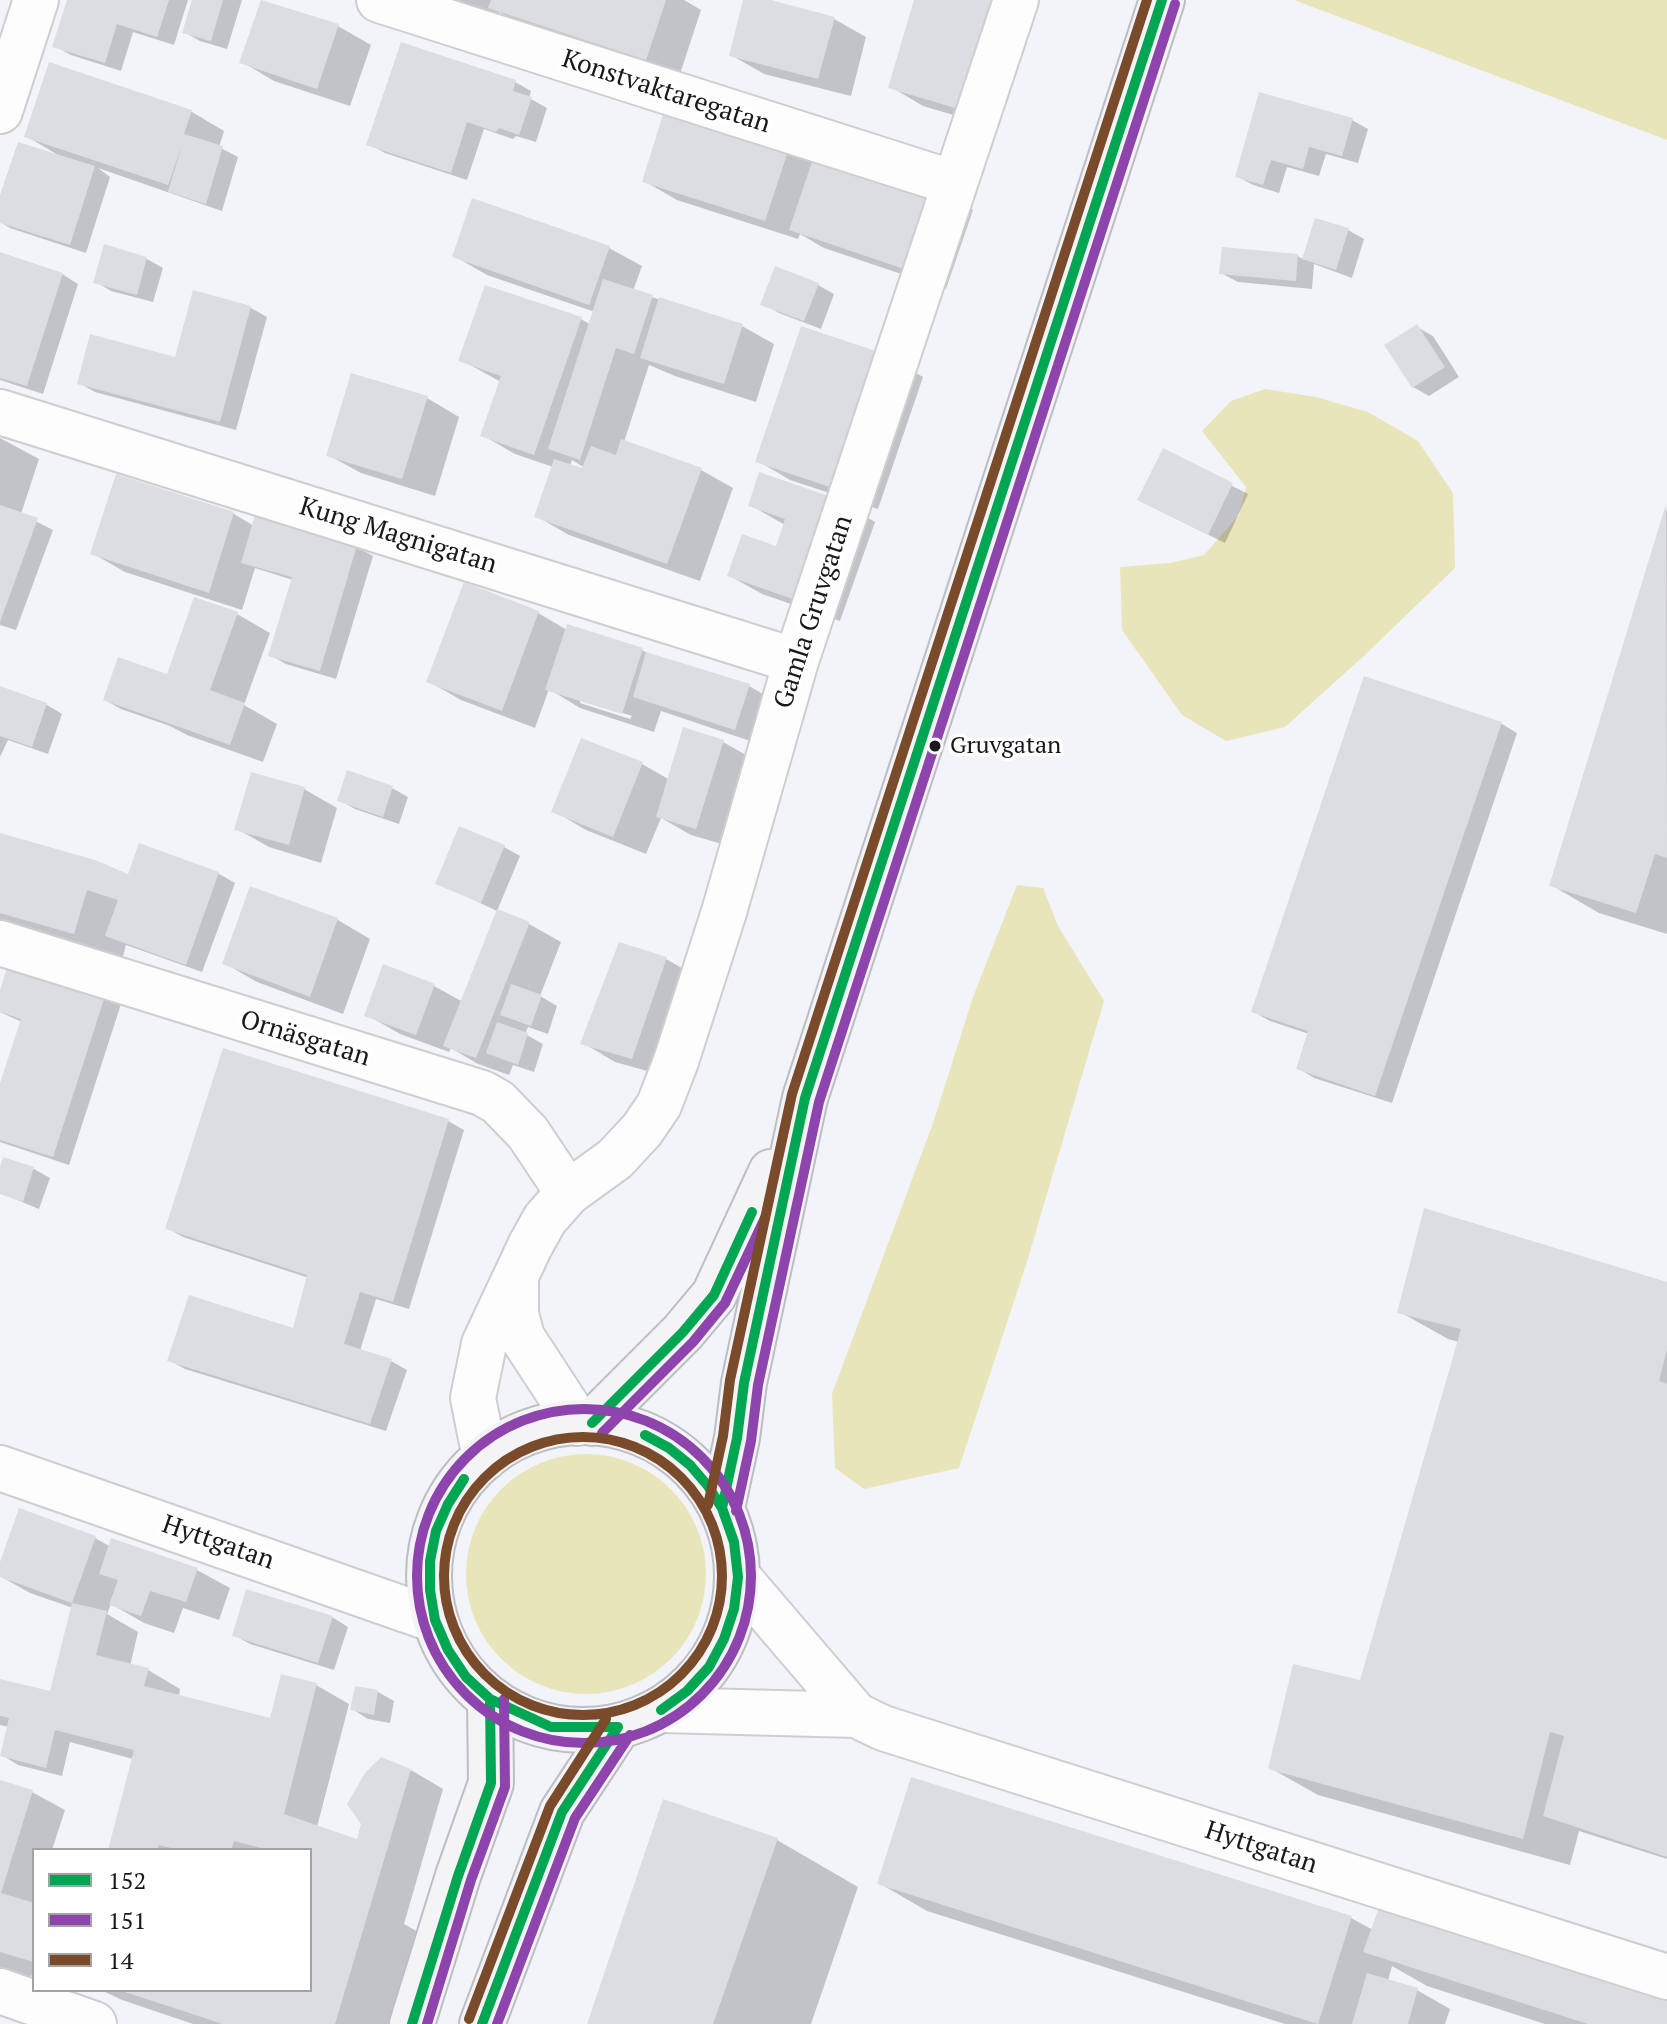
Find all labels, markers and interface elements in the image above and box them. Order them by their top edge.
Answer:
street label: Konstvaktaregatan [558,44,774,140]
street label: Kung Magnigatan [296,491,500,581]
street label: Gamla Gruvgatan [768,511,860,713]
place label: Gruvgatan [950,732,1061,760]
marker: Gruvgatan [927,738,943,754]
street label: Ornäsgatan [236,1004,374,1074]
street label: Hyttgatan [158,1509,278,1577]
street label: Hyttgatan [1201,1815,1321,1881]
legend [32,1848,312,1992]
text: 152 [108,1864,146,1896]
text: 151 [108,1904,146,1936]
text: 14 [108,1944,134,1976]

